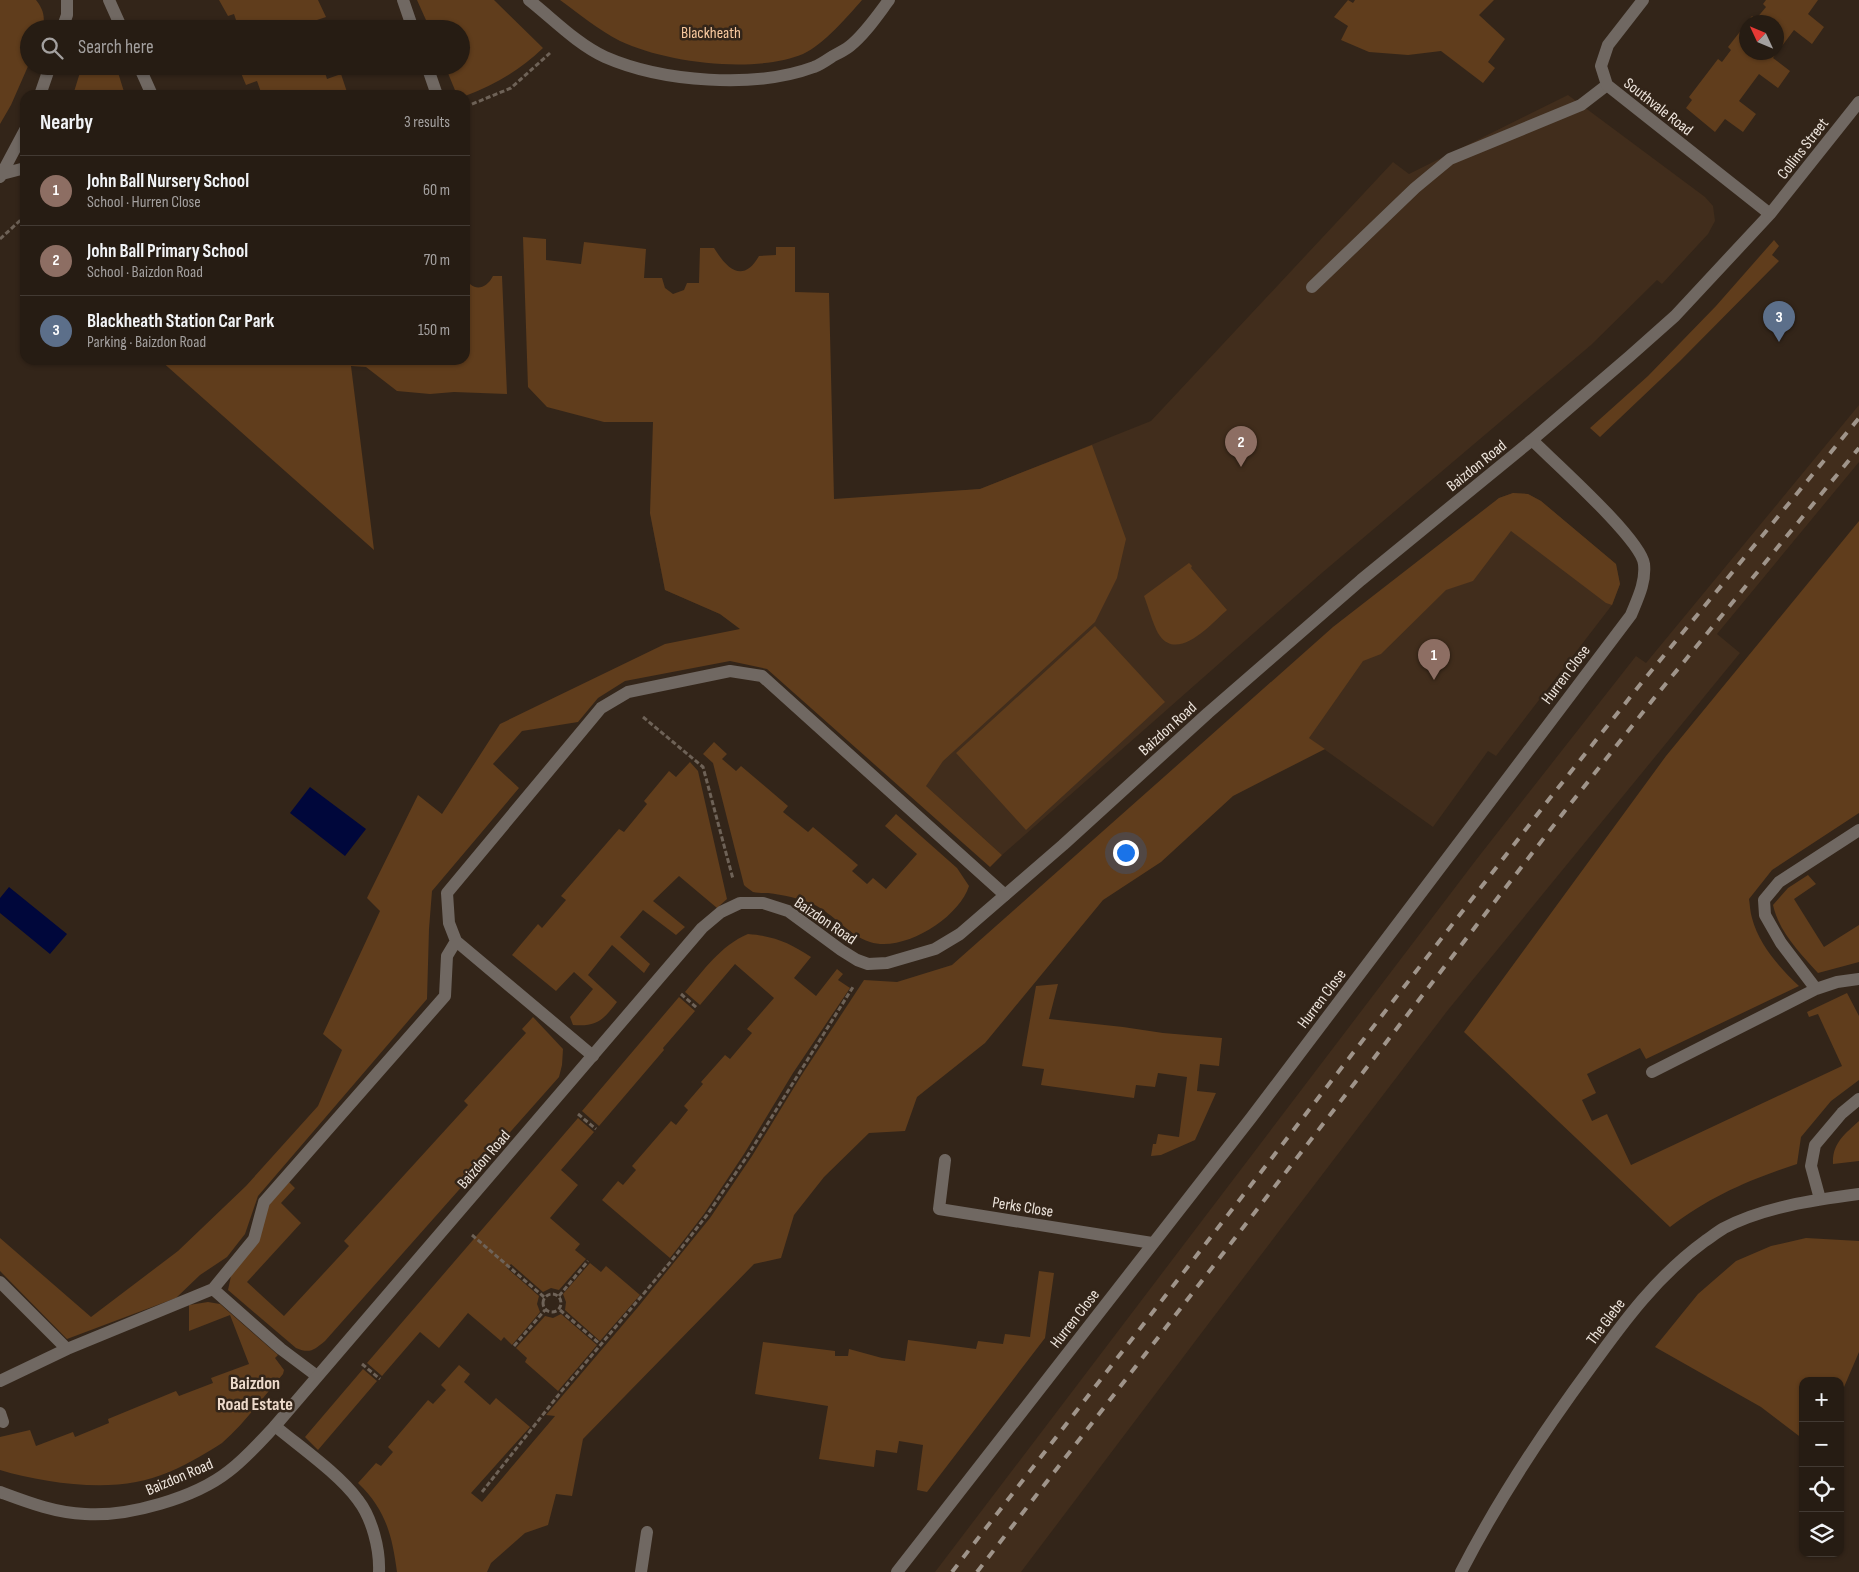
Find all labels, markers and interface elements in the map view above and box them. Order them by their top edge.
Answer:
north arrow [1739,15,1784,60]
search box [20,20,470,75]
park label: Blackheath [681,24,741,43]
icon: search [38,34,66,62]
text: Search here [78,36,154,59]
street label: Southvale Road [1620,74,1696,140]
text: Nearby [40,110,93,135]
text: 3 results [404,113,450,132]
street label: Collins Street [1773,114,1833,183]
text: John Ball Nursery School [87,170,249,193]
text: 1 [53,181,59,200]
text: 60 m [423,181,450,200]
text: School · Hurren Close [87,193,201,212]
text: John Ball Primary School [87,240,248,263]
text: 2 [52,251,60,270]
text: 70 m [424,251,450,270]
text: School · Baizdon Road [87,263,203,282]
pin: 3 [1763,301,1795,342]
text: Blackheath Station Car Park [87,310,274,333]
text: 3 [52,321,60,340]
text: 150 m [418,321,450,340]
text: Parking · Baizdon Road [87,333,206,352]
pin: 2 [1225,426,1257,467]
street label: Baizdon Road [1443,436,1511,496]
pin: 1 [1418,639,1450,680]
street label: Hurren Close [1538,642,1595,708]
street label: Baizdon Road [1135,698,1201,760]
your location [1113,840,1139,866]
street label: Baizdon Road [790,893,860,949]
street label: Hurren Close [1294,966,1351,1032]
street label: Baizdon Road [454,1127,515,1193]
street label: Perks Close [991,1193,1055,1222]
street label: Hurren Close [1046,1286,1104,1352]
street label: The Glebe [1583,1295,1630,1349]
district label: Baizdon Road Estate [217,1373,293,1415]
map controls [1799,1377,1844,1557]
button: + [1799,1377,1844,1422]
button: − [1799,1422,1844,1467]
street label: Baizdon Road [143,1455,216,1500]
button: locate [1799,1467,1844,1512]
button: layers [1799,1512,1844,1557]

